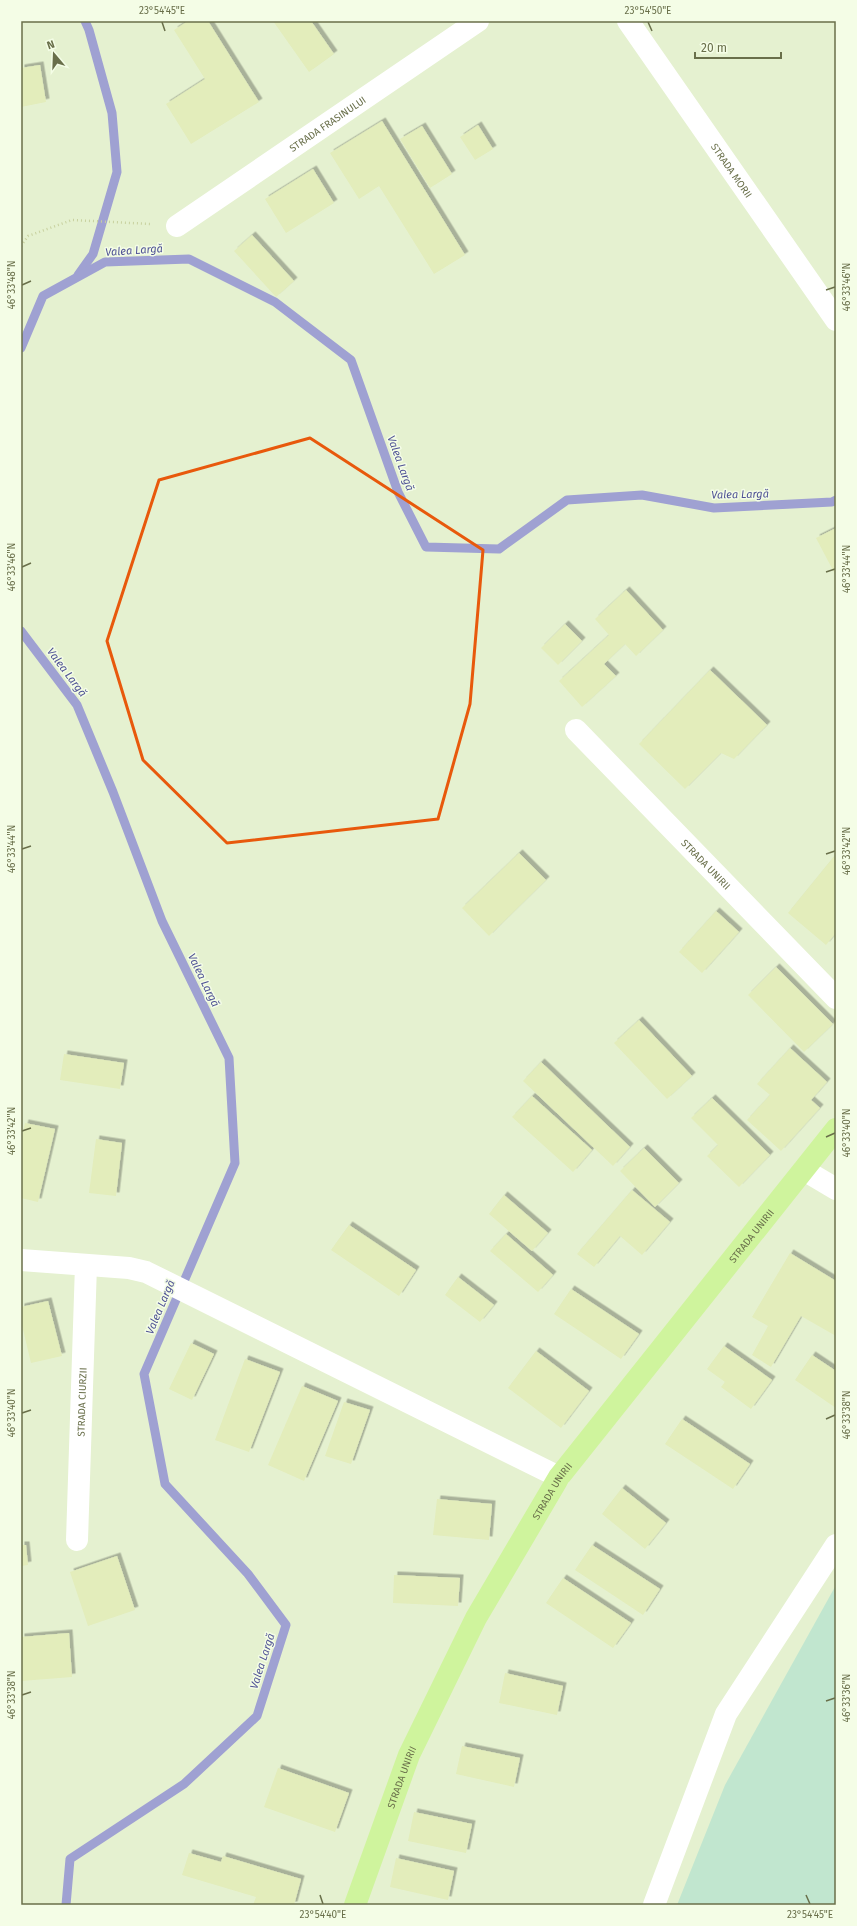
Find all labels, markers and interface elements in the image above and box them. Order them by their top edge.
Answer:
text: 23°54'45"E [139,5,185,17]
text: 23°54'50"E [625,5,671,17]
north arrow [34,34,74,74]
scale bar [695,34,781,60]
text: N [45,38,56,52]
text: 20 m [701,41,727,55]
street label: STRADA FRASINULUI [287,94,368,155]
street label: STRADA MORII [708,141,754,200]
water label: Valea Largă [105,242,163,259]
text: 46°33'48"N [6,260,18,310]
text: 46°33'46"N [841,263,853,311]
water label: Valea Largă [385,434,417,493]
water label: Valea Largă [711,487,769,502]
text: 46°33'46"N [6,543,18,591]
text: 46°33'44"N [841,545,853,593]
water label: Valea Largă [44,645,89,699]
text: 46°33'44"N [6,825,18,873]
text: 46°33'42"N [841,827,853,875]
street label: STRADA UNIRII [678,837,733,893]
water label: Valea Largă [185,951,222,1009]
text: 46°33'42"N [6,1107,18,1155]
text: 46°33'40"N [841,1108,853,1158]
street label: STRADA UNIRII [727,1207,777,1266]
water label: Valea Largă [143,1278,178,1336]
street label: STRADA CIURZII [75,1367,90,1437]
text: 46°33'40"N [6,1388,18,1438]
text: 46°33'38"N [841,1390,853,1440]
street label: STRADA UNIRII [530,1460,575,1522]
water label: Valea Largă [247,1632,278,1691]
text: 46°33'38"N [6,1670,18,1720]
text: 46°33'36"N [841,1674,853,1722]
street label: STRADA UNIRII [385,1745,419,1810]
text: 23°54'40"E [300,1909,346,1921]
text: 23°54'45"E [787,1909,833,1921]

